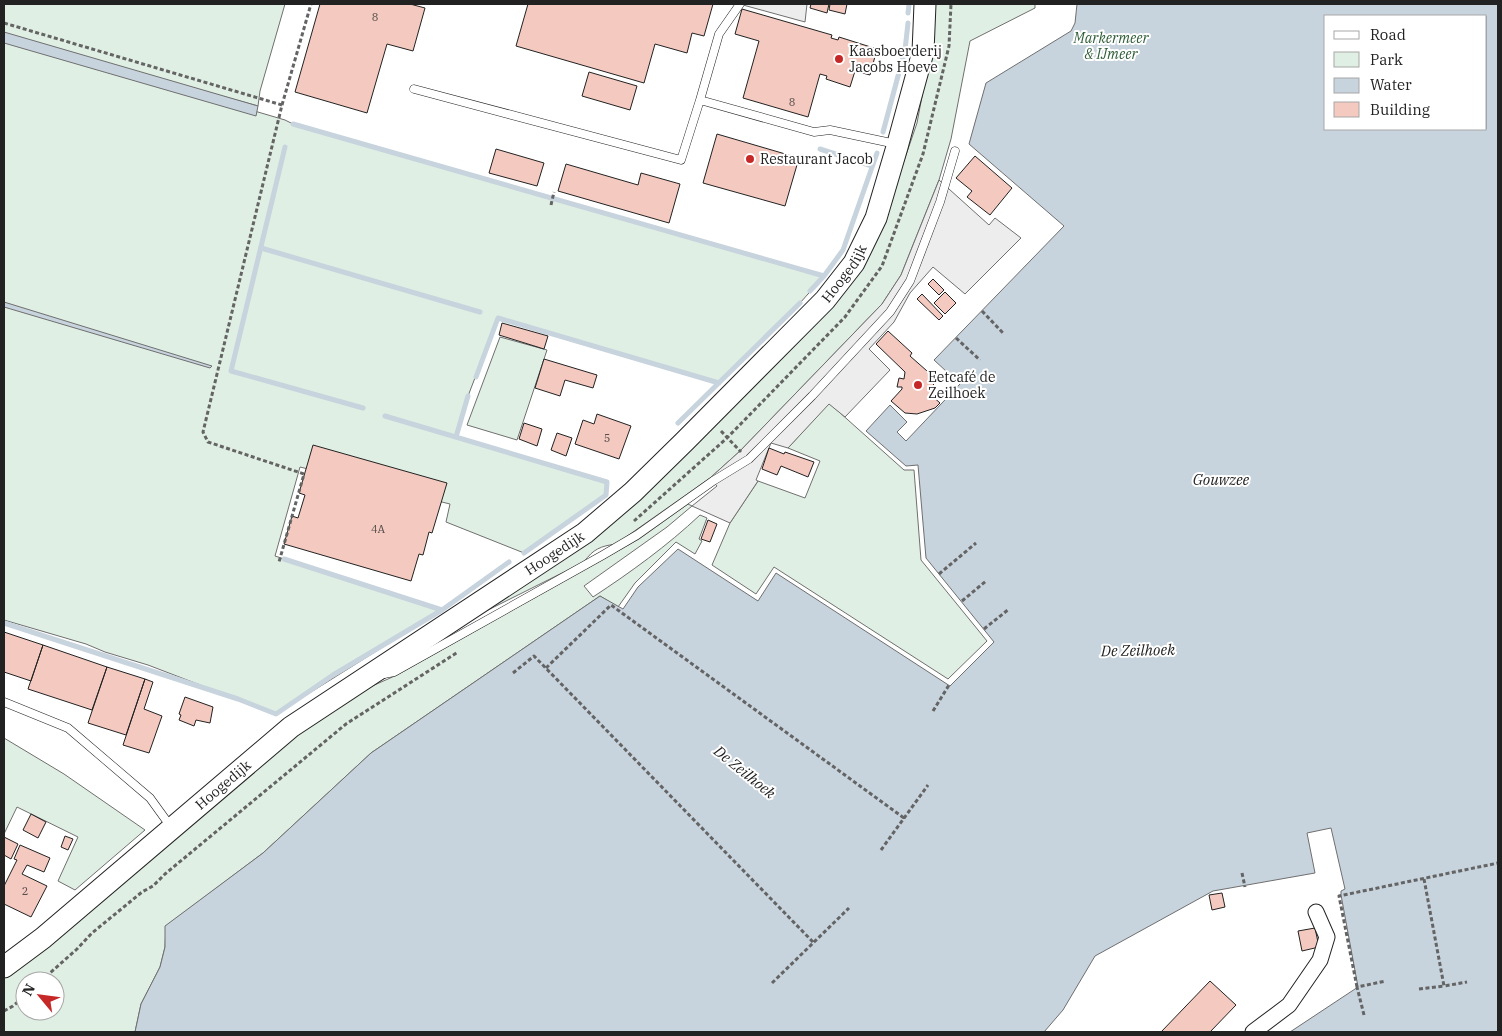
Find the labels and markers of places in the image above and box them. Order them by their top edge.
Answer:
place label: Kaasboerderij Jacobs Hoeve [849,42,942,76]
marker: Kaasboerderij Jacobs Hoeve [833,53,845,65]
place label: Restaurant Jacob [760,150,873,168]
marker: Restaurant Jacob [744,153,756,165]
place label: Eetcafé de Zeilhoek [928,368,996,402]
marker: Eetcafé de Zeilhoek [912,379,924,391]

